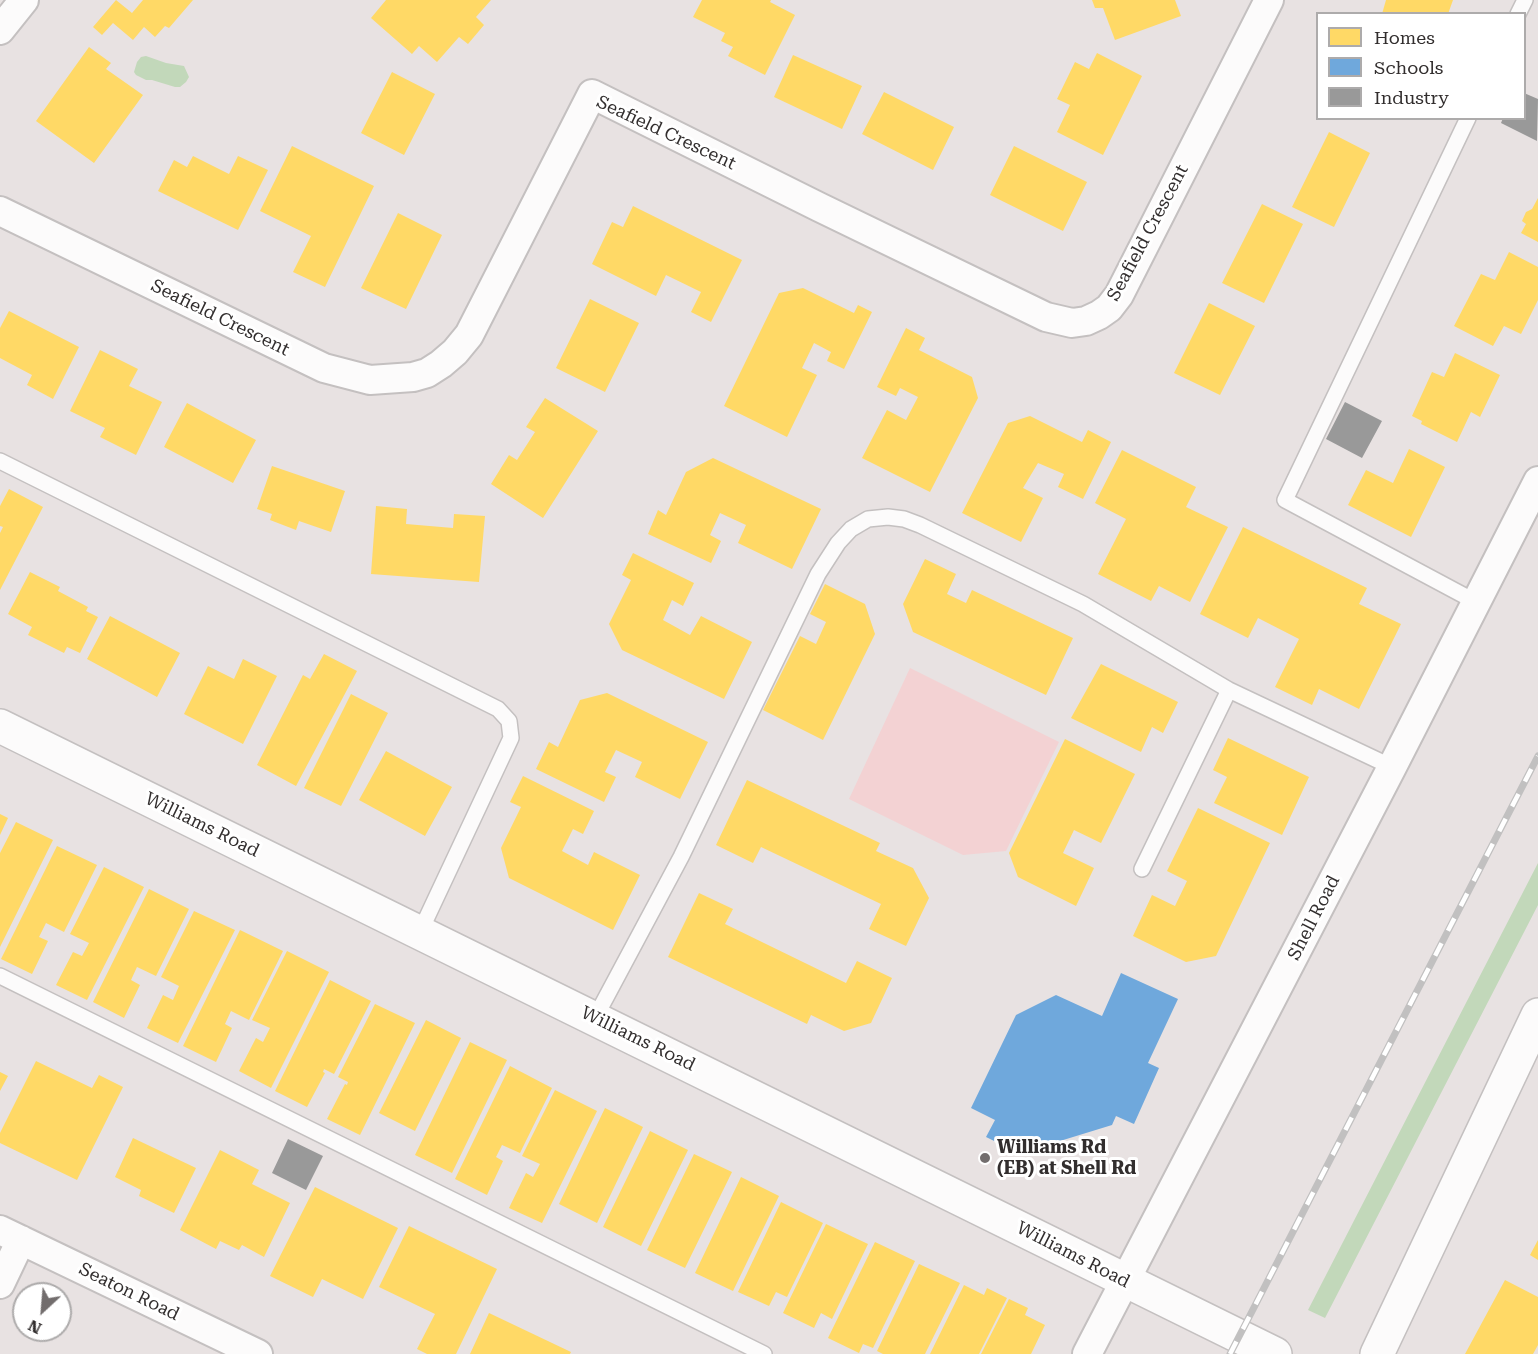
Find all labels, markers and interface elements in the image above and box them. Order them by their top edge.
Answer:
legend [1316,12,1526,120]
text: Homes [1374,27,1435,48]
text: Schools [1374,57,1443,78]
text: Industry [1374,87,1449,108]
street label: Seafield Crescent [593,91,739,175]
street label: Seafield Crescent [1103,161,1193,305]
street label: Seafield Crescent [147,275,293,361]
street label: Williams Road [141,788,263,862]
street label: Shell Road [1283,872,1345,964]
street label: Williams Road [577,1002,699,1076]
place label: Williams Rd (EB) at Shell Rd [997,1137,1136,1180]
marker: Williams Rd (EB) at Shell Rd [978,1151,992,1165]
street label: Williams Road [1013,1217,1133,1293]
street label: Seaton Road [75,1258,183,1326]
north arrow [12,1282,72,1342]
text: N [25,1316,44,1338]

